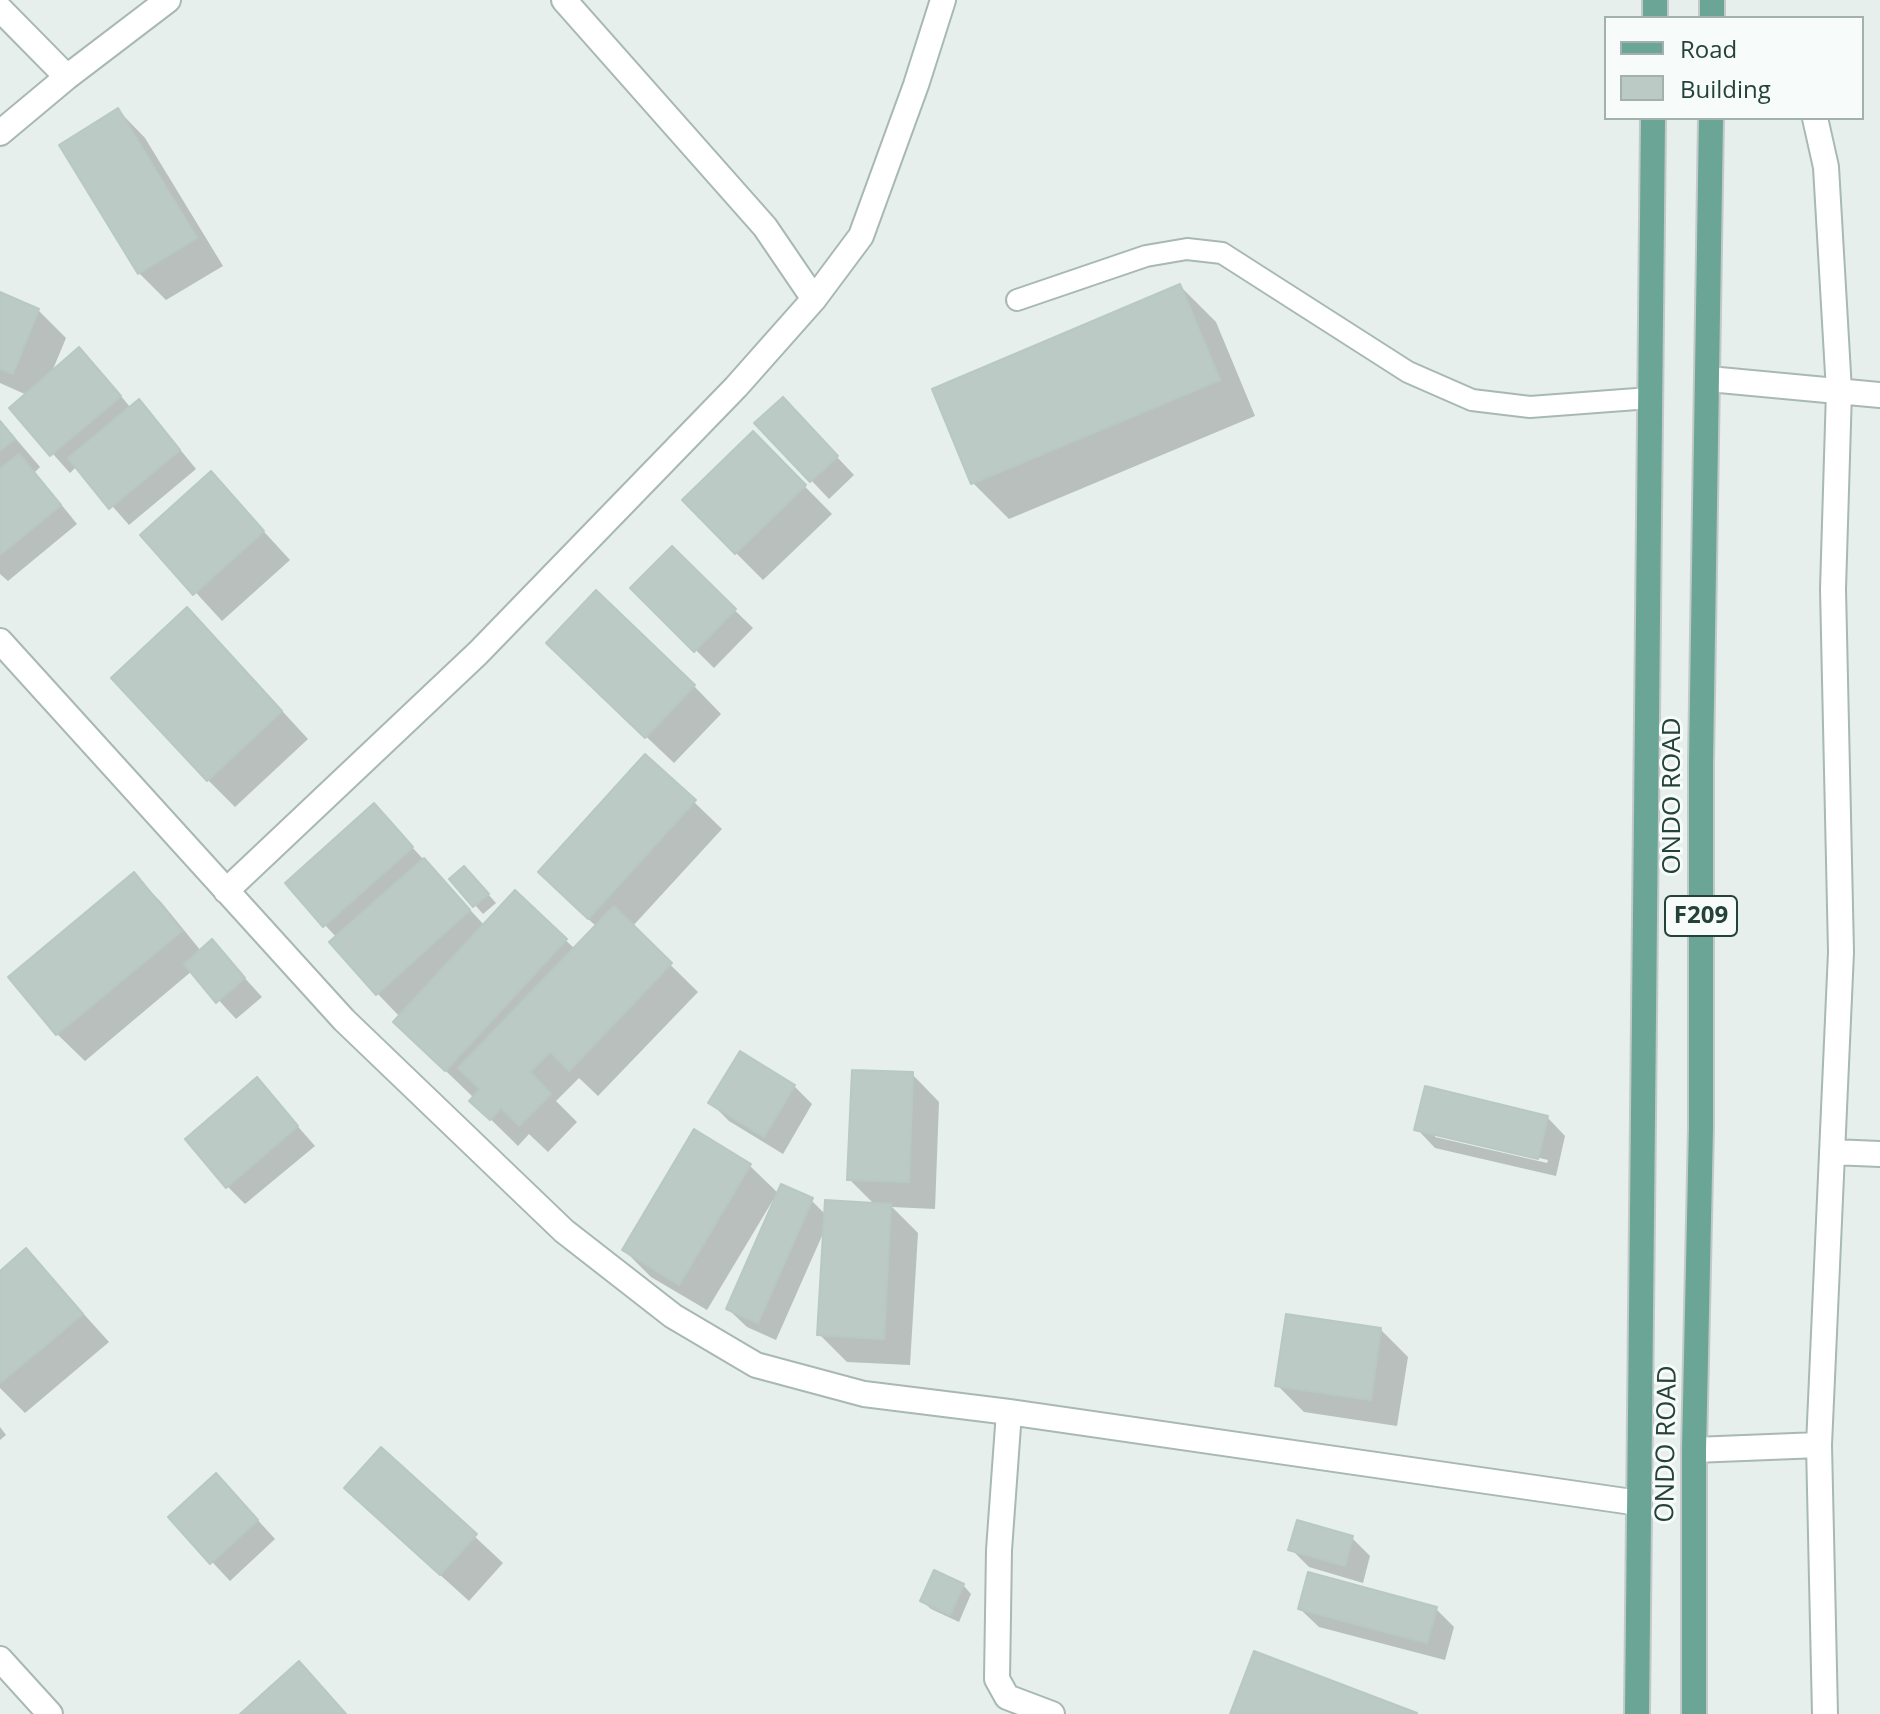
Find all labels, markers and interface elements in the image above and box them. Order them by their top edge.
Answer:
legend [1604,16,1864,120]
text: Road [1680,32,1737,65]
text: Building [1680,72,1771,105]
street label: ONDO ROAD [1657,717,1689,875]
road number: F209 [1665,896,1737,936]
street label: ONDO ROAD [1650,1365,1684,1523]

